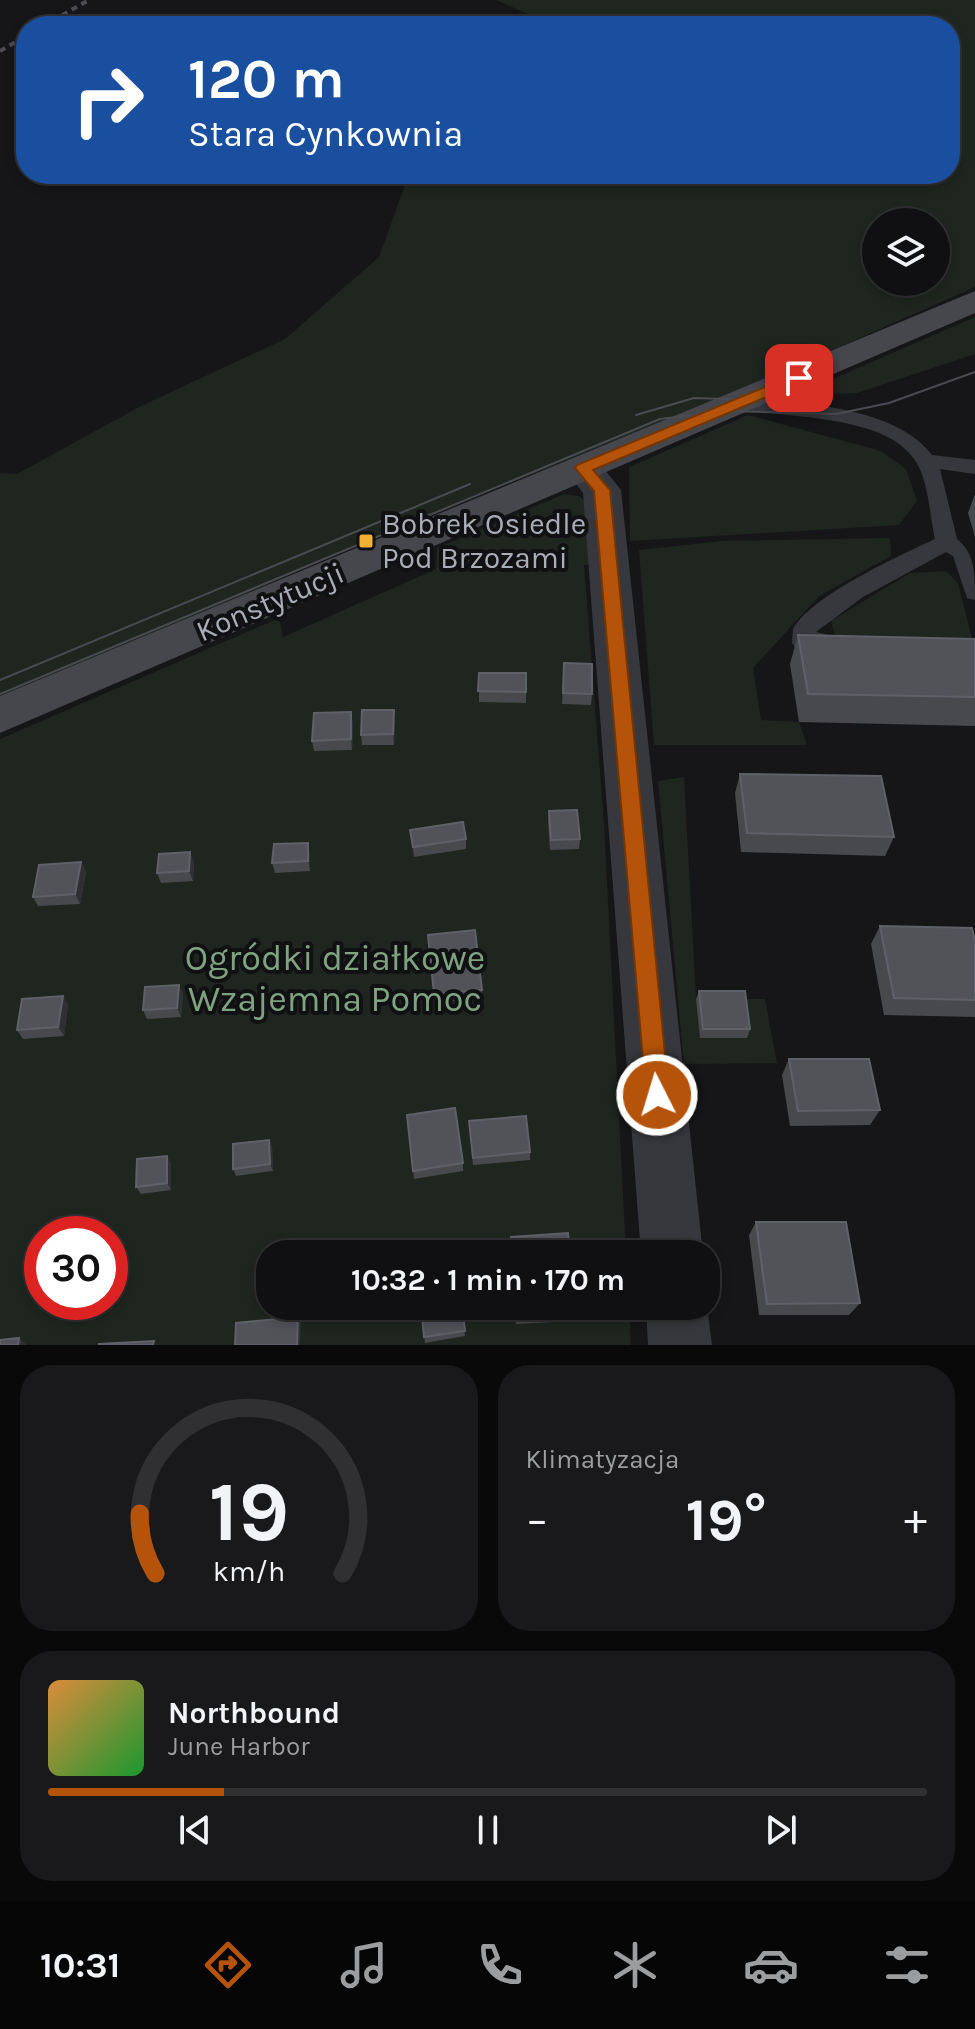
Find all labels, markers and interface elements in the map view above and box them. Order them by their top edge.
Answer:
text: 120 m [188,46,345,111]
icon: right [56,48,160,152]
text: Stara Cynkownia [188,113,463,155]
map controls [862,208,950,296]
button: layers [862,208,950,296]
pin [765,344,833,412]
icon: arrive [777,356,821,400]
place label: Bobrek Osiedle Pod Brzozami [382,506,586,576]
marker: Bobrek Osiedle Pod Brzozami [357,532,375,550]
street label: Konstytucji [191,555,349,649]
park label: Ogródki działkowe Wzajemna Pomoc [185,937,485,1020]
position arrow [615,1053,699,1137]
speed limit sign: 30 [24,1216,128,1320]
text: 10:32 · 1 min · 170 m [351,1262,625,1298]
text: Klimatyzacja [526,1444,679,1475]
text: 19 [209,1464,289,1561]
text: 19° [686,1485,767,1555]
text: − [526,1494,549,1545]
text: + [904,1494,927,1545]
text: km/h [213,1555,285,1588]
text: Northbound [168,1695,340,1731]
text: June Harbor [168,1731,310,1762]
icon: previous [173,1808,217,1852]
icon: pause [466,1808,510,1852]
icon: next [759,1808,803,1852]
icon: directions [200,1937,256,1993]
icon: music [336,1937,392,1993]
icon: phone [472,1937,528,1993]
icon: climate [607,1937,663,1993]
icon: car [743,1937,799,1993]
icon: filters [879,1937,935,1993]
text: 10:31 [40,1944,120,1986]

